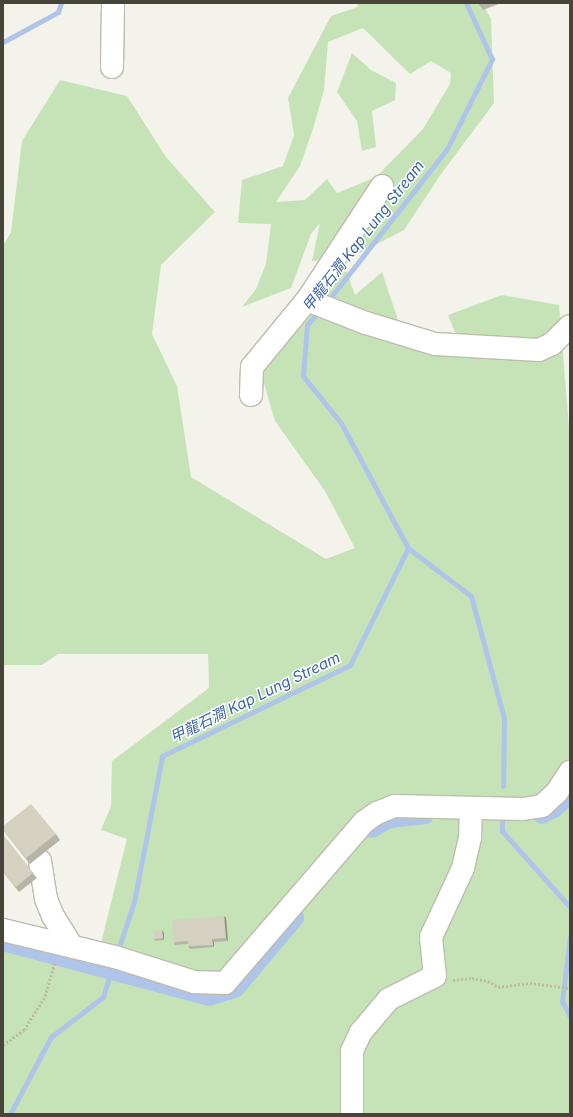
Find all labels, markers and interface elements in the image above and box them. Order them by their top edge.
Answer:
water label: 甲龍石澗 Kap Lung Stream [298,157,428,315]
water label: 甲龍石澗 Kap Lung Stream [167,648,343,746]

